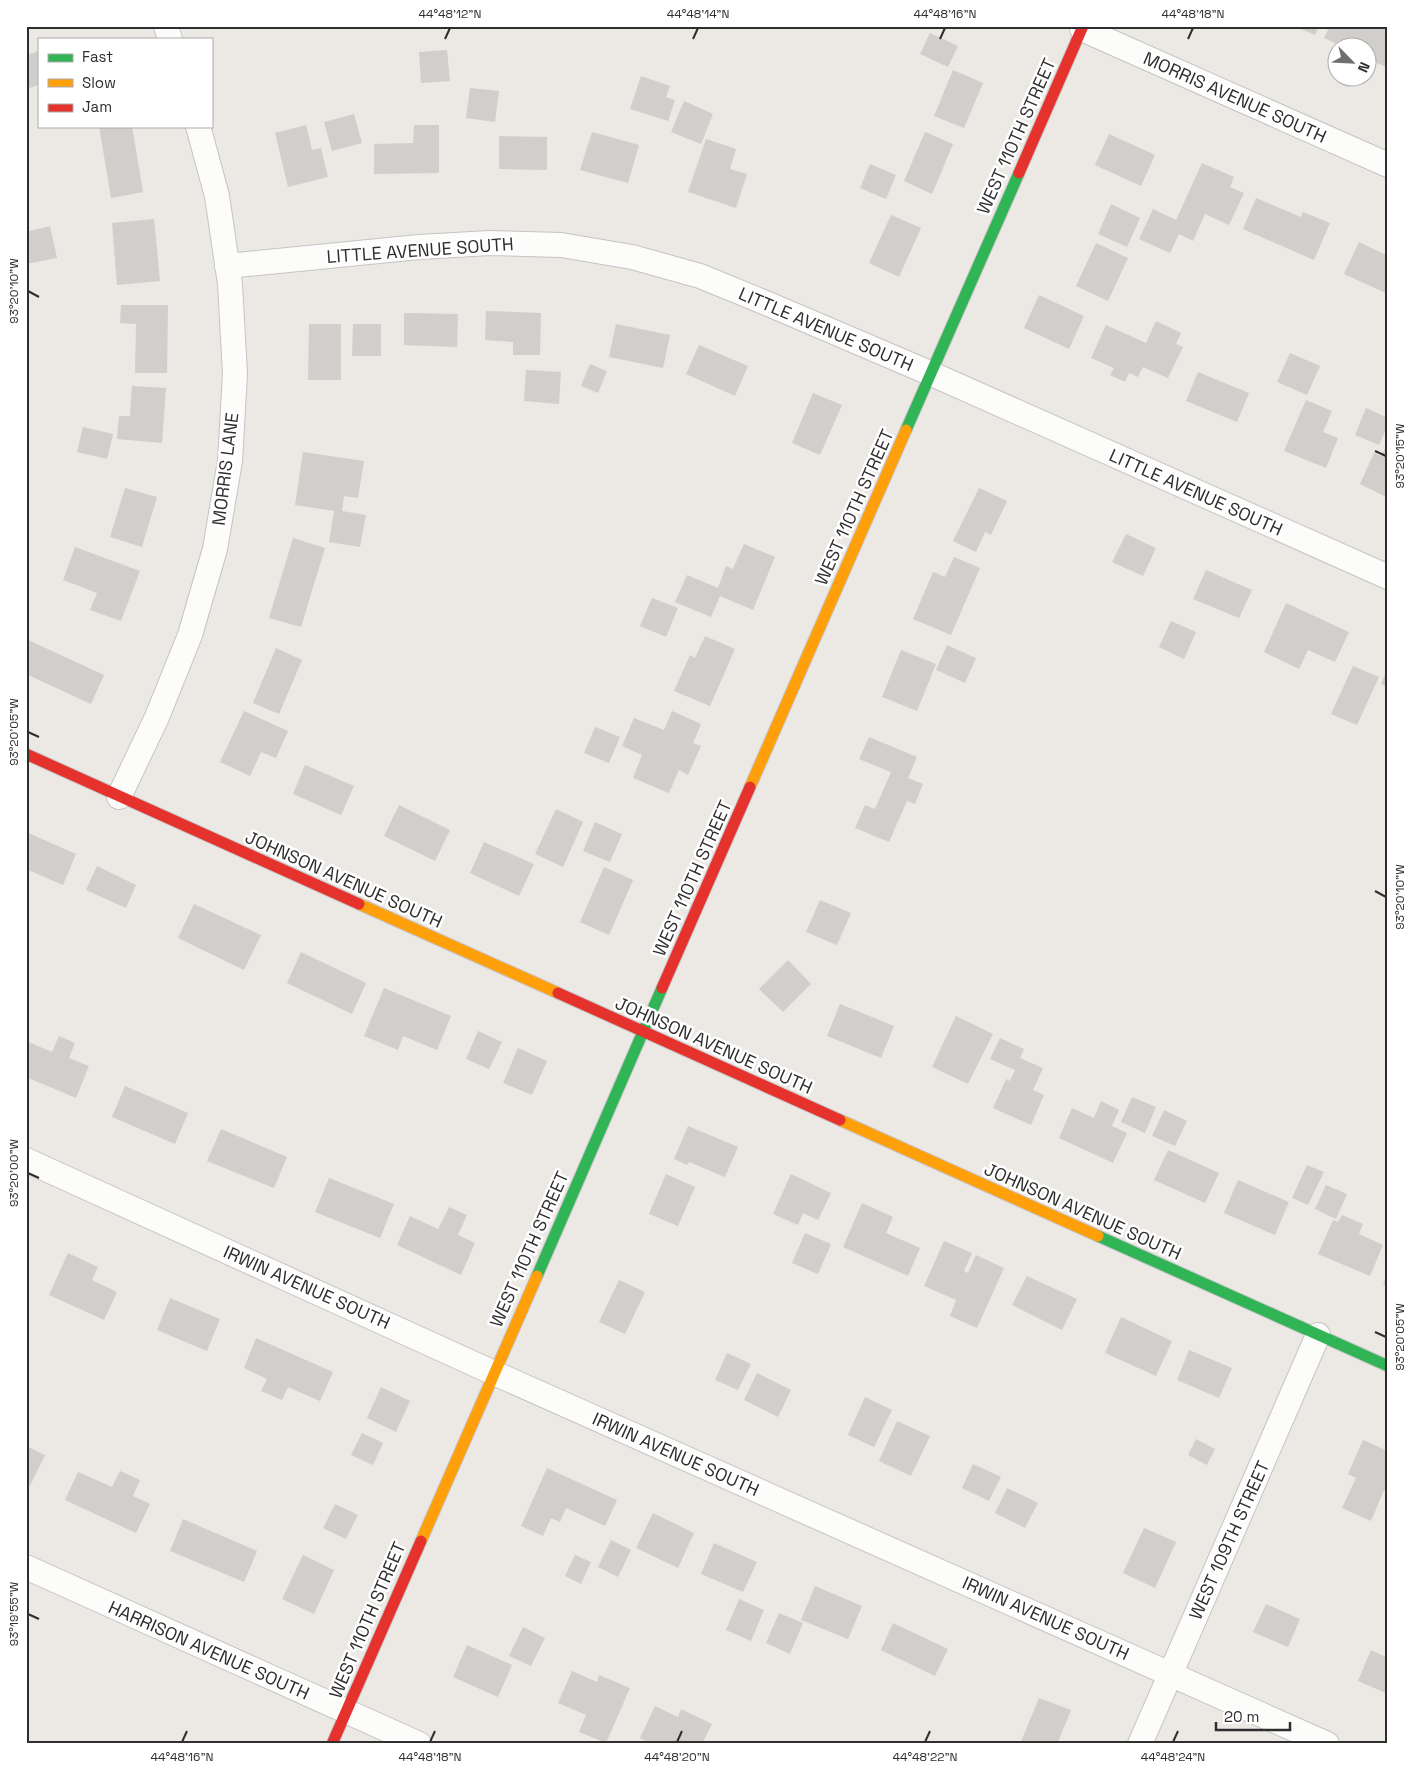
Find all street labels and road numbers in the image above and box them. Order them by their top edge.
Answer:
street label: MORRIS AVENUE SOUTH [1140,46,1330,148]
street label: WEST 110TH STREET [971,54,1061,217]
street label: LITTLE AVENUE SOUTH [326,232,514,268]
street label: LITTLE AVENUE SOUTH [735,282,917,376]
street label: MORRIS LANE [207,411,243,527]
street label: WEST 110TH STREET [809,425,899,588]
street label: LITTLE AVENUE SOUTH [1106,443,1286,541]
street label: WEST 110TH STREET [647,796,737,959]
street label: JOHNSON AVENUE SOUTH [242,825,446,933]
street label: JOHNSON AVENUE SOUTH [612,991,816,1099]
street label: JOHNSON AVENUE SOUTH [981,1157,1185,1265]
street label: WEST 110TH STREET [484,1167,574,1330]
street label: IRWIN AVENUE SOUTH [220,1240,394,1334]
street label: IRWIN AVENUE SOUTH [589,1407,763,1501]
street label: WEST 109TH STREET [1184,1457,1275,1623]
street label: WEST 110TH STREET [324,1538,411,1702]
street label: IRWIN AVENUE SOUTH [959,1571,1133,1665]
street label: HARRISON AVENUE SOUTH [105,1595,313,1705]

